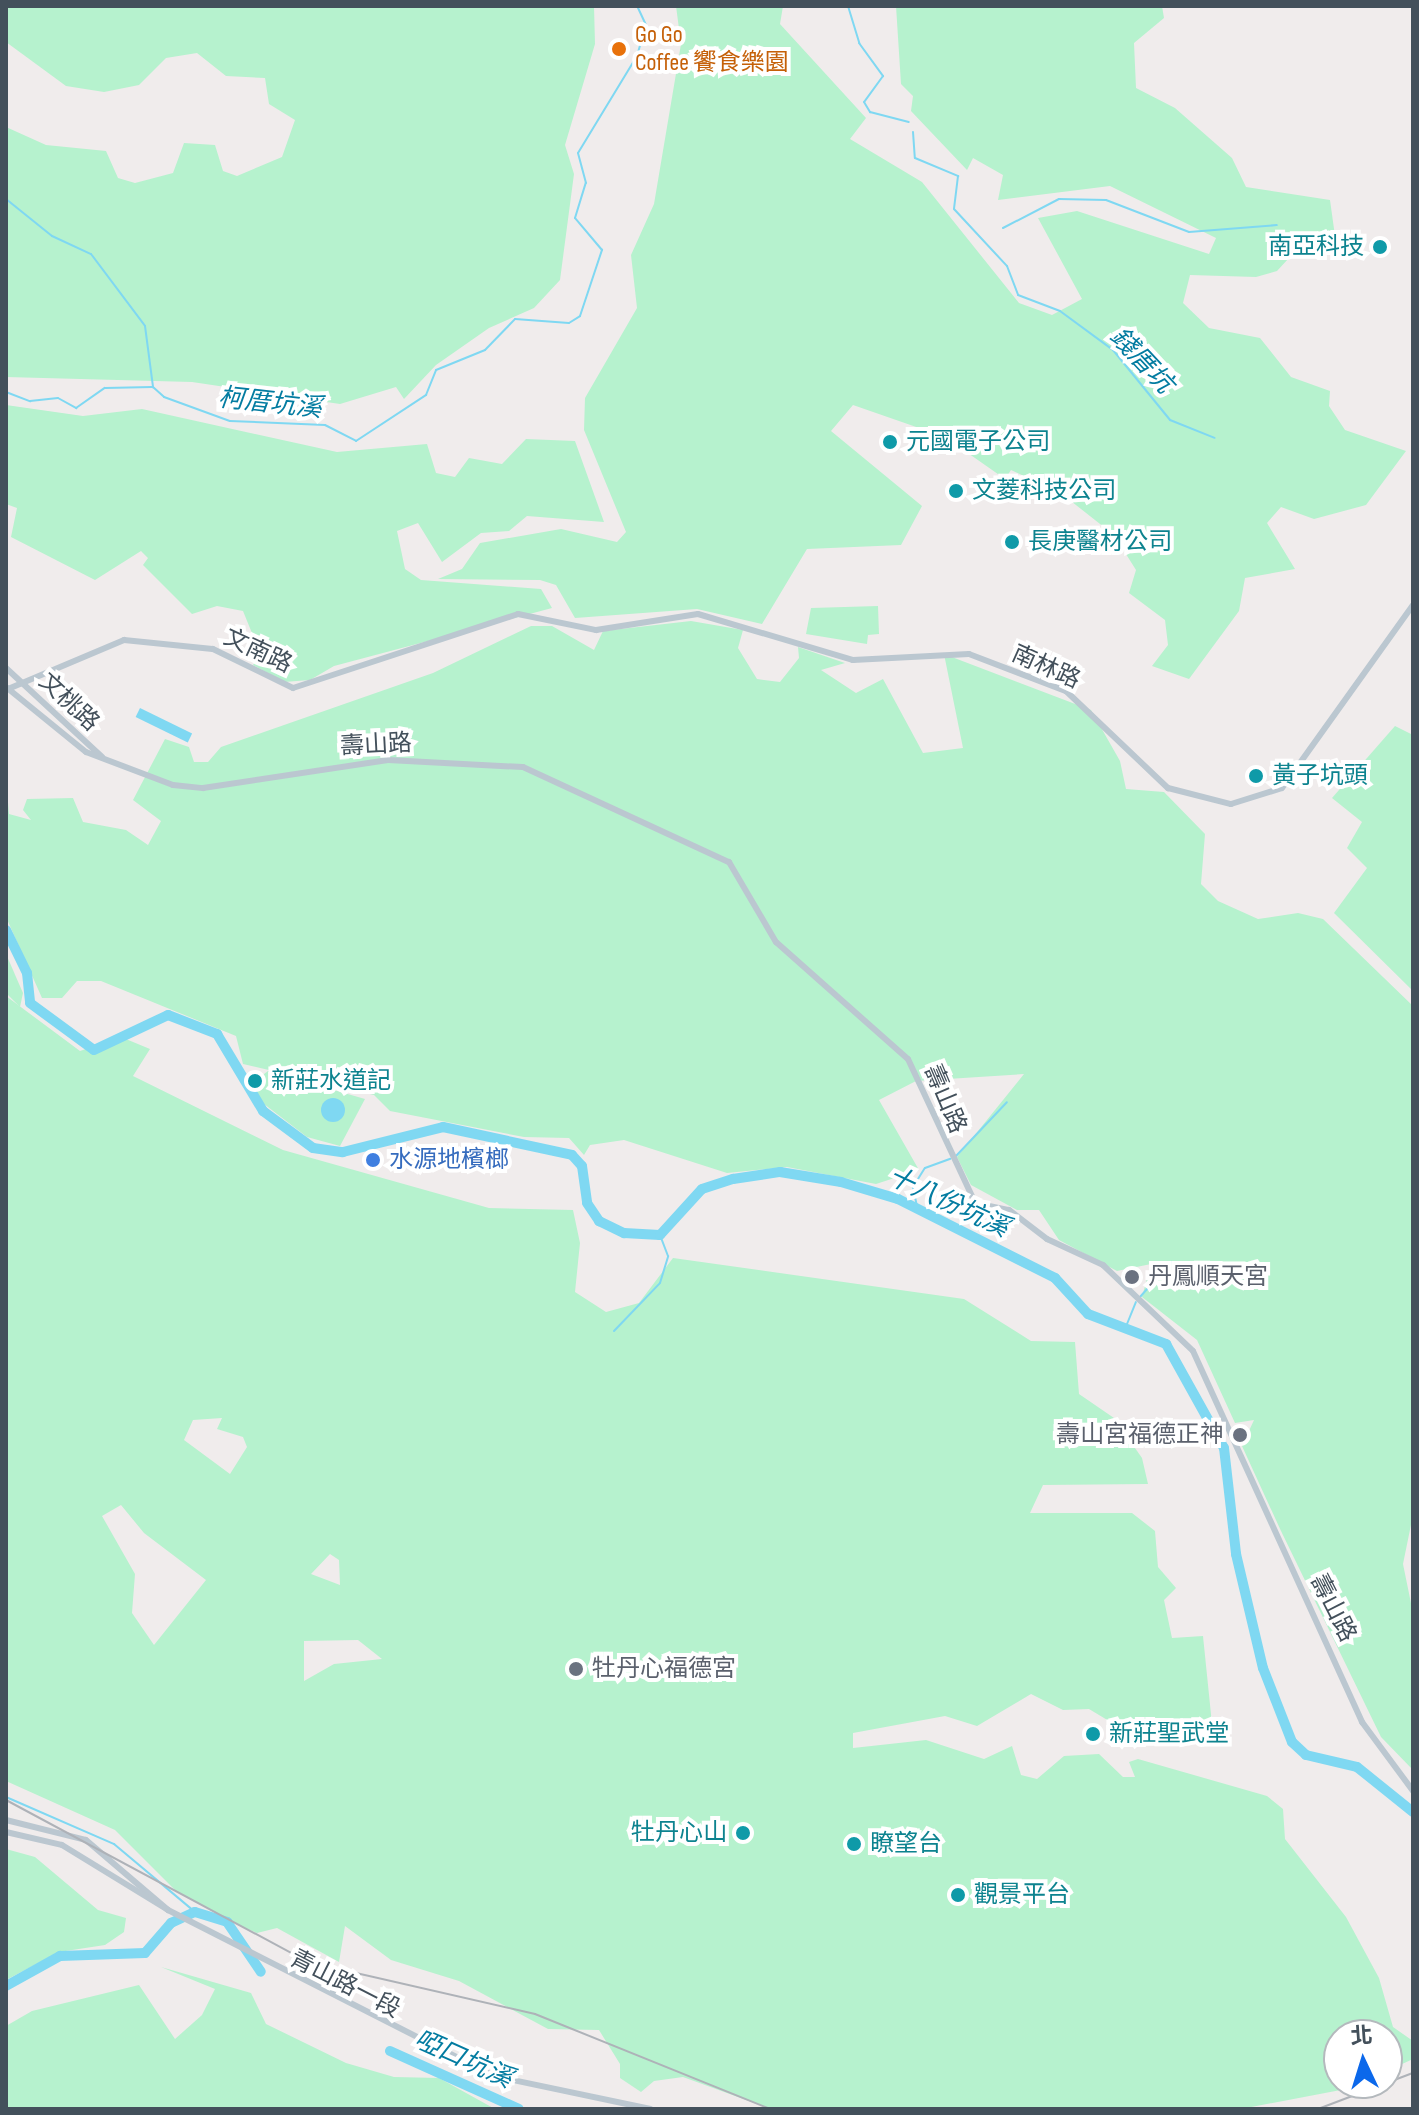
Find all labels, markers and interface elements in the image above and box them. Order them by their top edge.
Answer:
place label: Go Go Coffee 饗食樂園 [635,21,789,77]
marker: Go Go Coffee 饗食樂園 [610,40,628,58]
place label: 南亞科技 [1268,233,1364,261]
marker: 南亞科技 [1371,238,1389,256]
water label: 錢厝坑 [1103,322,1179,400]
water label: 柯厝坑溪 [217,383,323,425]
place label: 元國電子公司 [906,428,1050,456]
marker: 元國電子公司 [881,433,899,451]
place label: 文菱科技公司 [972,477,1116,505]
marker: 文菱科技公司 [947,482,965,500]
place label: 長庚醫材公司 [1028,528,1172,556]
marker: 長庚醫材公司 [1003,533,1021,551]
street label: 文南路 [219,623,297,679]
street label: 南林路 [1007,639,1085,695]
street label: 文桃路 [33,667,105,737]
street label: 壽山路 [339,729,413,761]
place label: 黃子坑頭 [1272,762,1368,790]
marker: 黃子坑頭 [1247,767,1265,785]
street label: 壽山路 [918,1060,972,1138]
place label: 新莊水道記 [271,1067,391,1095]
marker: 新莊水道記 [246,1072,264,1090]
place label: 水源地檳榔 [389,1146,509,1174]
marker: 水源地檳榔 [364,1151,382,1169]
water label: 十八份坑溪 [882,1161,1014,1245]
place label: 丹鳳順天宮 [1148,1263,1268,1291]
marker: 丹鳳順天宮 [1123,1268,1141,1286]
place label: 壽山宮福德正神 [1056,1421,1224,1449]
marker: 壽山宮福德正神 [1231,1426,1249,1444]
street label: 壽山路 [1304,1569,1362,1647]
place label: 牡丹心福德宮 [592,1655,736,1683]
marker: 牡丹心福德宮 [567,1660,585,1678]
place label: 新莊聖武堂 [1109,1720,1229,1748]
marker: 新莊聖武堂 [1084,1725,1102,1743]
place label: 牡丹心山 [631,1819,727,1847]
marker: 牡丹心山 [734,1824,752,1842]
place label: 瞭望台 [870,1830,942,1858]
marker: 瞭望台 [845,1835,863,1853]
place label: 觀景平台 [974,1881,1070,1909]
marker: 觀景平台 [949,1886,967,1904]
street label: 青山路一段 [285,1944,405,2024]
north arrow [1323,2019,1403,2099]
text: 北 [1350,2022,1373,2051]
water label: 啞口坑溪 [409,2025,517,2095]

